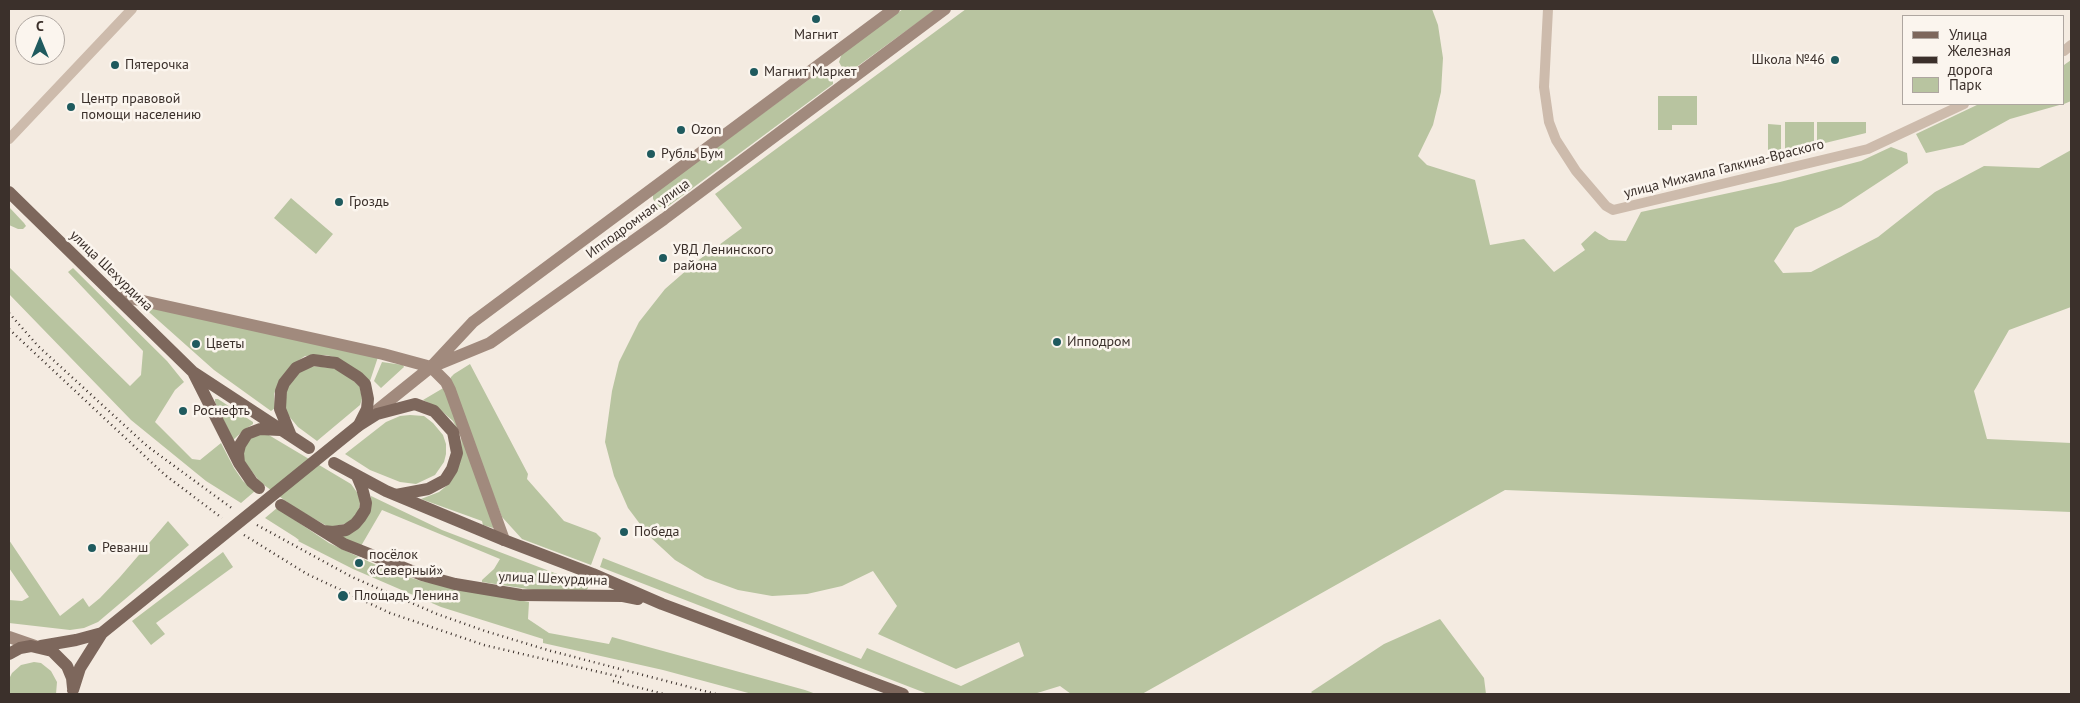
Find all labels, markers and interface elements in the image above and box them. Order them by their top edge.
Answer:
marker: Магнит [810,13,822,25]
north arrow [15,15,65,65]
legend [1902,15,2065,105]
text: С [36,17,44,35]
text: Улица [1949,25,1987,44]
place label: Магнит [794,27,838,43]
text: Железная дорога [1948,41,2011,79]
place label: Школа №46 [1751,52,1825,68]
marker: Школа №46 [1829,54,1841,66]
place label: Пятерочка [125,57,189,73]
marker: Пятерочка [109,59,121,71]
place label: Магнит Маркет [764,64,857,80]
marker: Магнит Маркет [748,66,760,78]
text: Парк [1949,75,1982,94]
place label: Центр правовой помощи населению [81,91,201,124]
marker: Центр правовой помощи населению [65,101,77,113]
place label: Ozon [691,122,721,138]
marker: Ozon [675,124,687,136]
street label: улица Михаила Галкина-Враского [1622,136,1826,202]
place label: Рубль Бум [661,146,723,162]
marker: Рубль Бум [645,148,657,160]
street label: Ипподромная улица [583,176,693,262]
place label: Гроздь [349,194,389,210]
marker: Гроздь [333,196,345,208]
street label: улица Шехурдина [66,227,156,315]
place label: УВД Ленинского района [673,242,773,274]
marker: УВД Ленинского района [657,252,669,264]
place label: Ипподром [1067,334,1131,350]
place label: Цветы [206,336,245,352]
marker: Ипподром [1051,336,1063,348]
marker: Цветы [190,338,202,350]
place label: Роснефть [193,403,250,419]
marker: Роснефть [177,405,189,417]
place label: Победа [634,524,680,540]
marker: Победа [618,526,630,538]
place label: Реванш [102,540,148,556]
marker: Реванш [86,542,98,554]
place label: посёлок «Северный» [369,547,443,580]
marker: посёлок «Северный» [353,557,365,569]
street label: улица Шехурдина [498,569,608,589]
place label: Площадь Ленина [354,588,459,604]
marker: Площадь Ленина [336,589,350,603]

